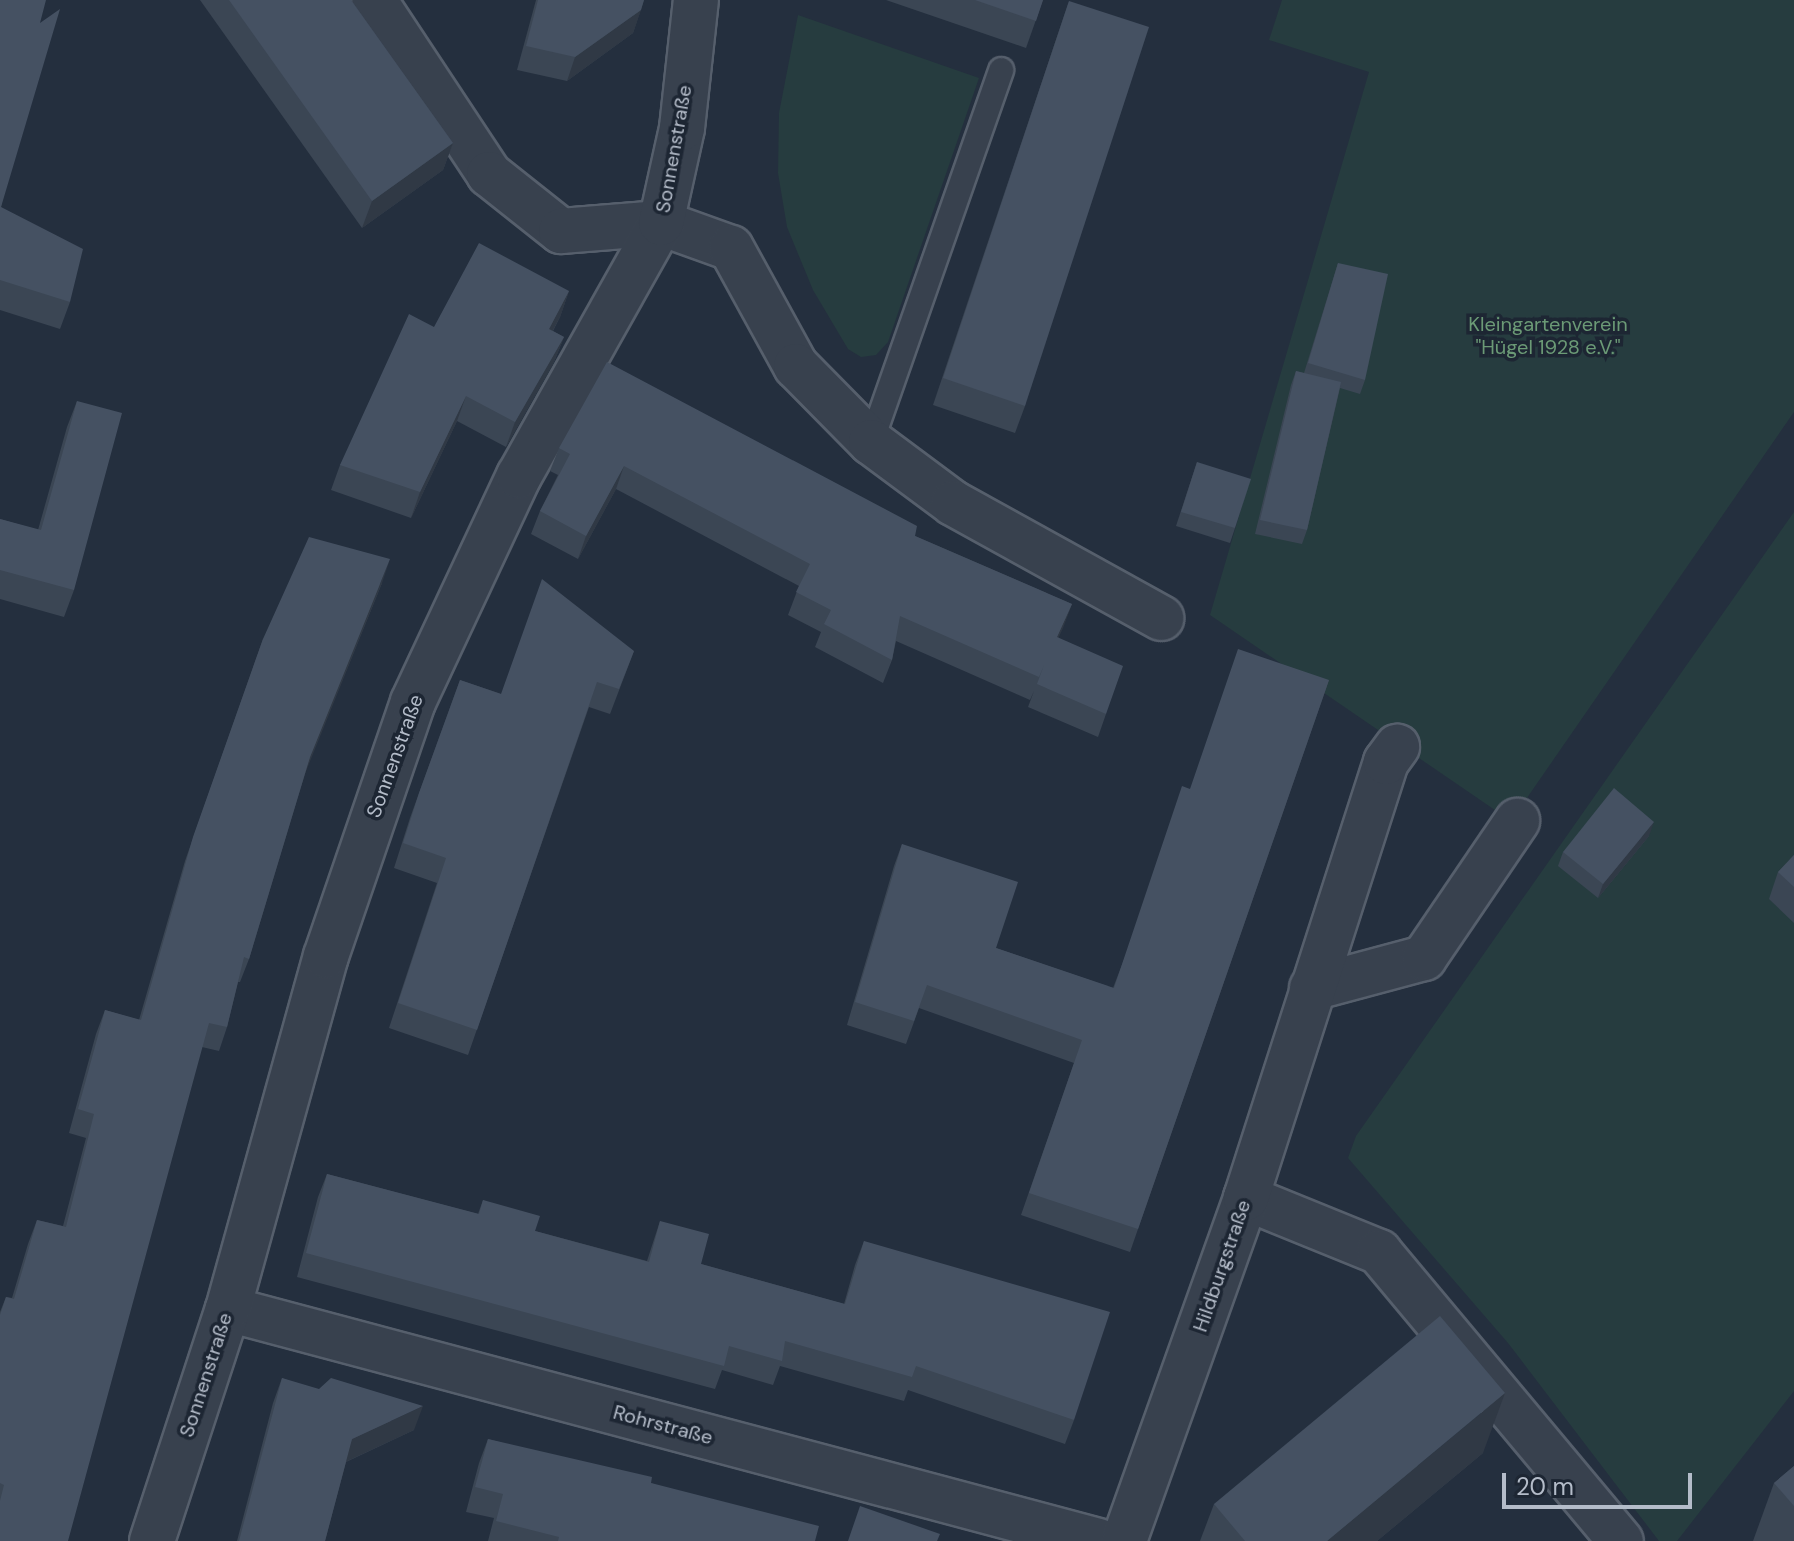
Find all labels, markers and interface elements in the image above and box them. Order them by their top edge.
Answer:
street label: Sonnenstraße [651,83,697,215]
park label: Kleingartenverein "Hügel 1928 e.V." [1468,313,1628,360]
street label: Sonnenstraße [362,691,428,821]
street label: Hildburgstraße [1188,1197,1256,1335]
street label: Sonnenstraße [175,1310,237,1440]
street label: Rohrstraße [611,1400,715,1450]
scale bar [1506,1457,1696,1507]
text: 20 m [1516,1471,1574,1502]

